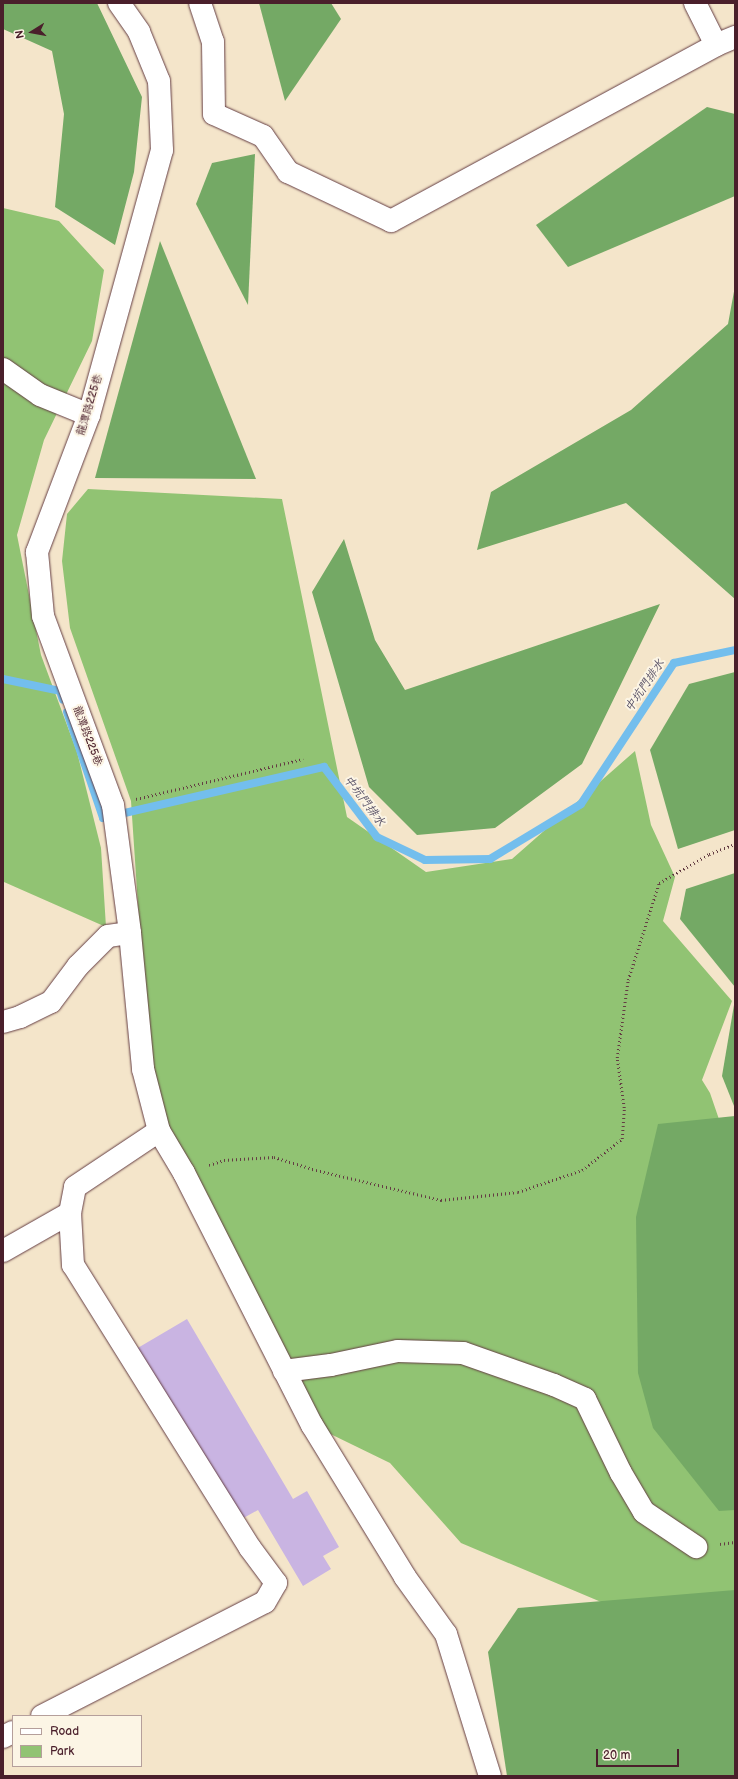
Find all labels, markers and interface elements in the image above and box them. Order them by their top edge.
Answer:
north arrow [12,12,52,52]
text: N [13,29,27,40]
street label: 龍潭路225巷 [74,373,106,437]
water label: 中坑門排水 [622,657,668,715]
street label: 龍潭路225巷 [69,704,105,768]
water label: 中坑門排水 [340,773,388,829]
legend [12,1715,142,1767]
text: Road [50,1724,79,1739]
scale bar [598,1741,681,1767]
text: Park [50,1744,74,1759]
text: 20 m [603,1748,630,1763]

